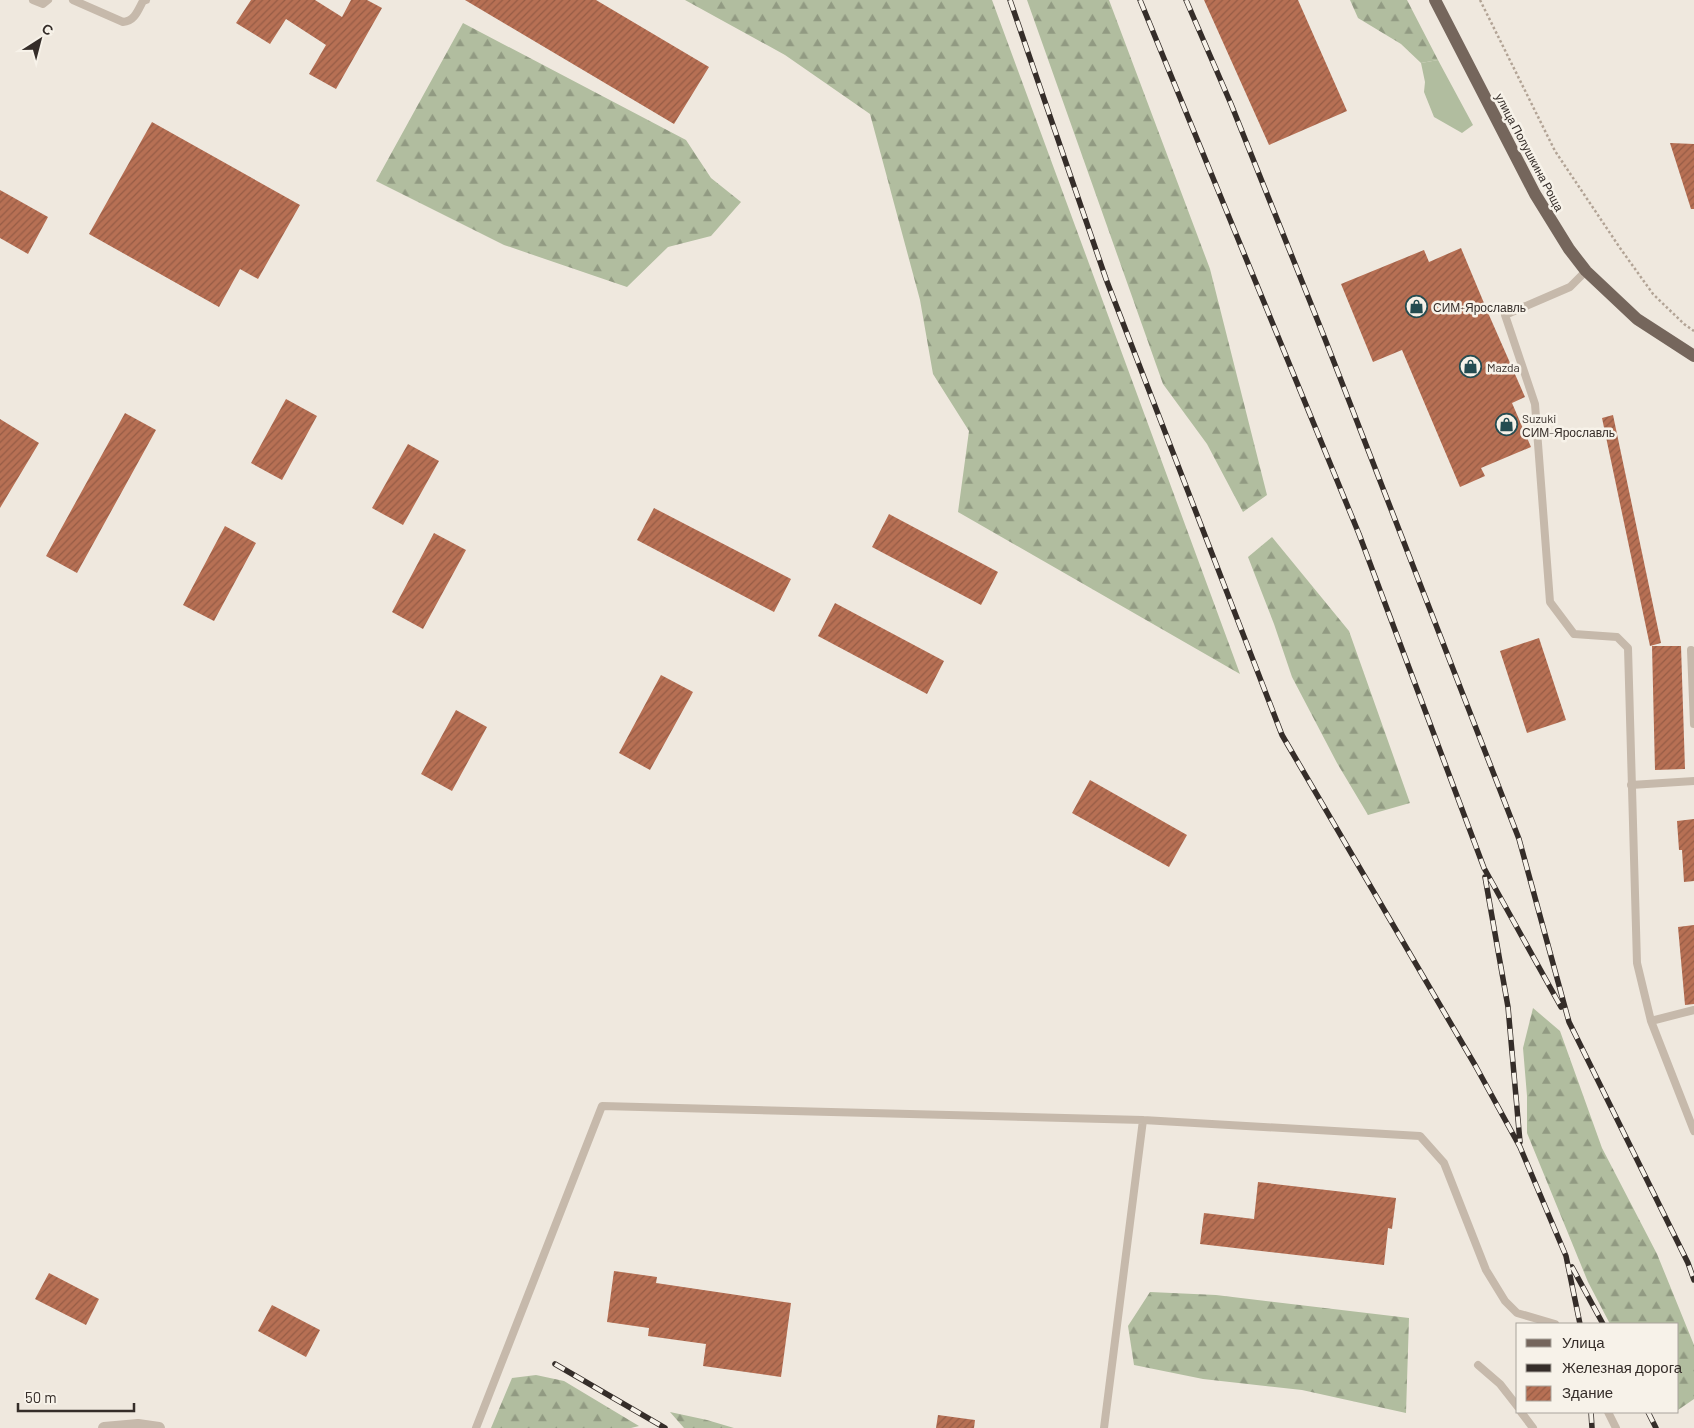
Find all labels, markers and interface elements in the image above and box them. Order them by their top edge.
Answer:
north arrow [15,15,65,65]
text: С [39,19,57,39]
street label: улица Полушкина Роща [1492,91,1567,214]
shop icon: СИМ-Ярославль [1405,295,1429,319]
place label: СИМ-Ярославль [1433,300,1526,315]
shop icon: Mazda [1459,355,1483,379]
place label: Mazda [1487,360,1520,374]
place label: Suzuki СИМ-Ярославль [1522,411,1615,440]
shop icon: Suzuki СИМ-Ярославль [1494,413,1518,437]
legend [1516,1323,1679,1413]
text: Улица [1562,1333,1605,1351]
text: Железная дорога [1562,1358,1683,1376]
scale bar [18,1380,134,1412]
text: Здание [1562,1383,1613,1401]
text: 50 m [25,1388,57,1406]

